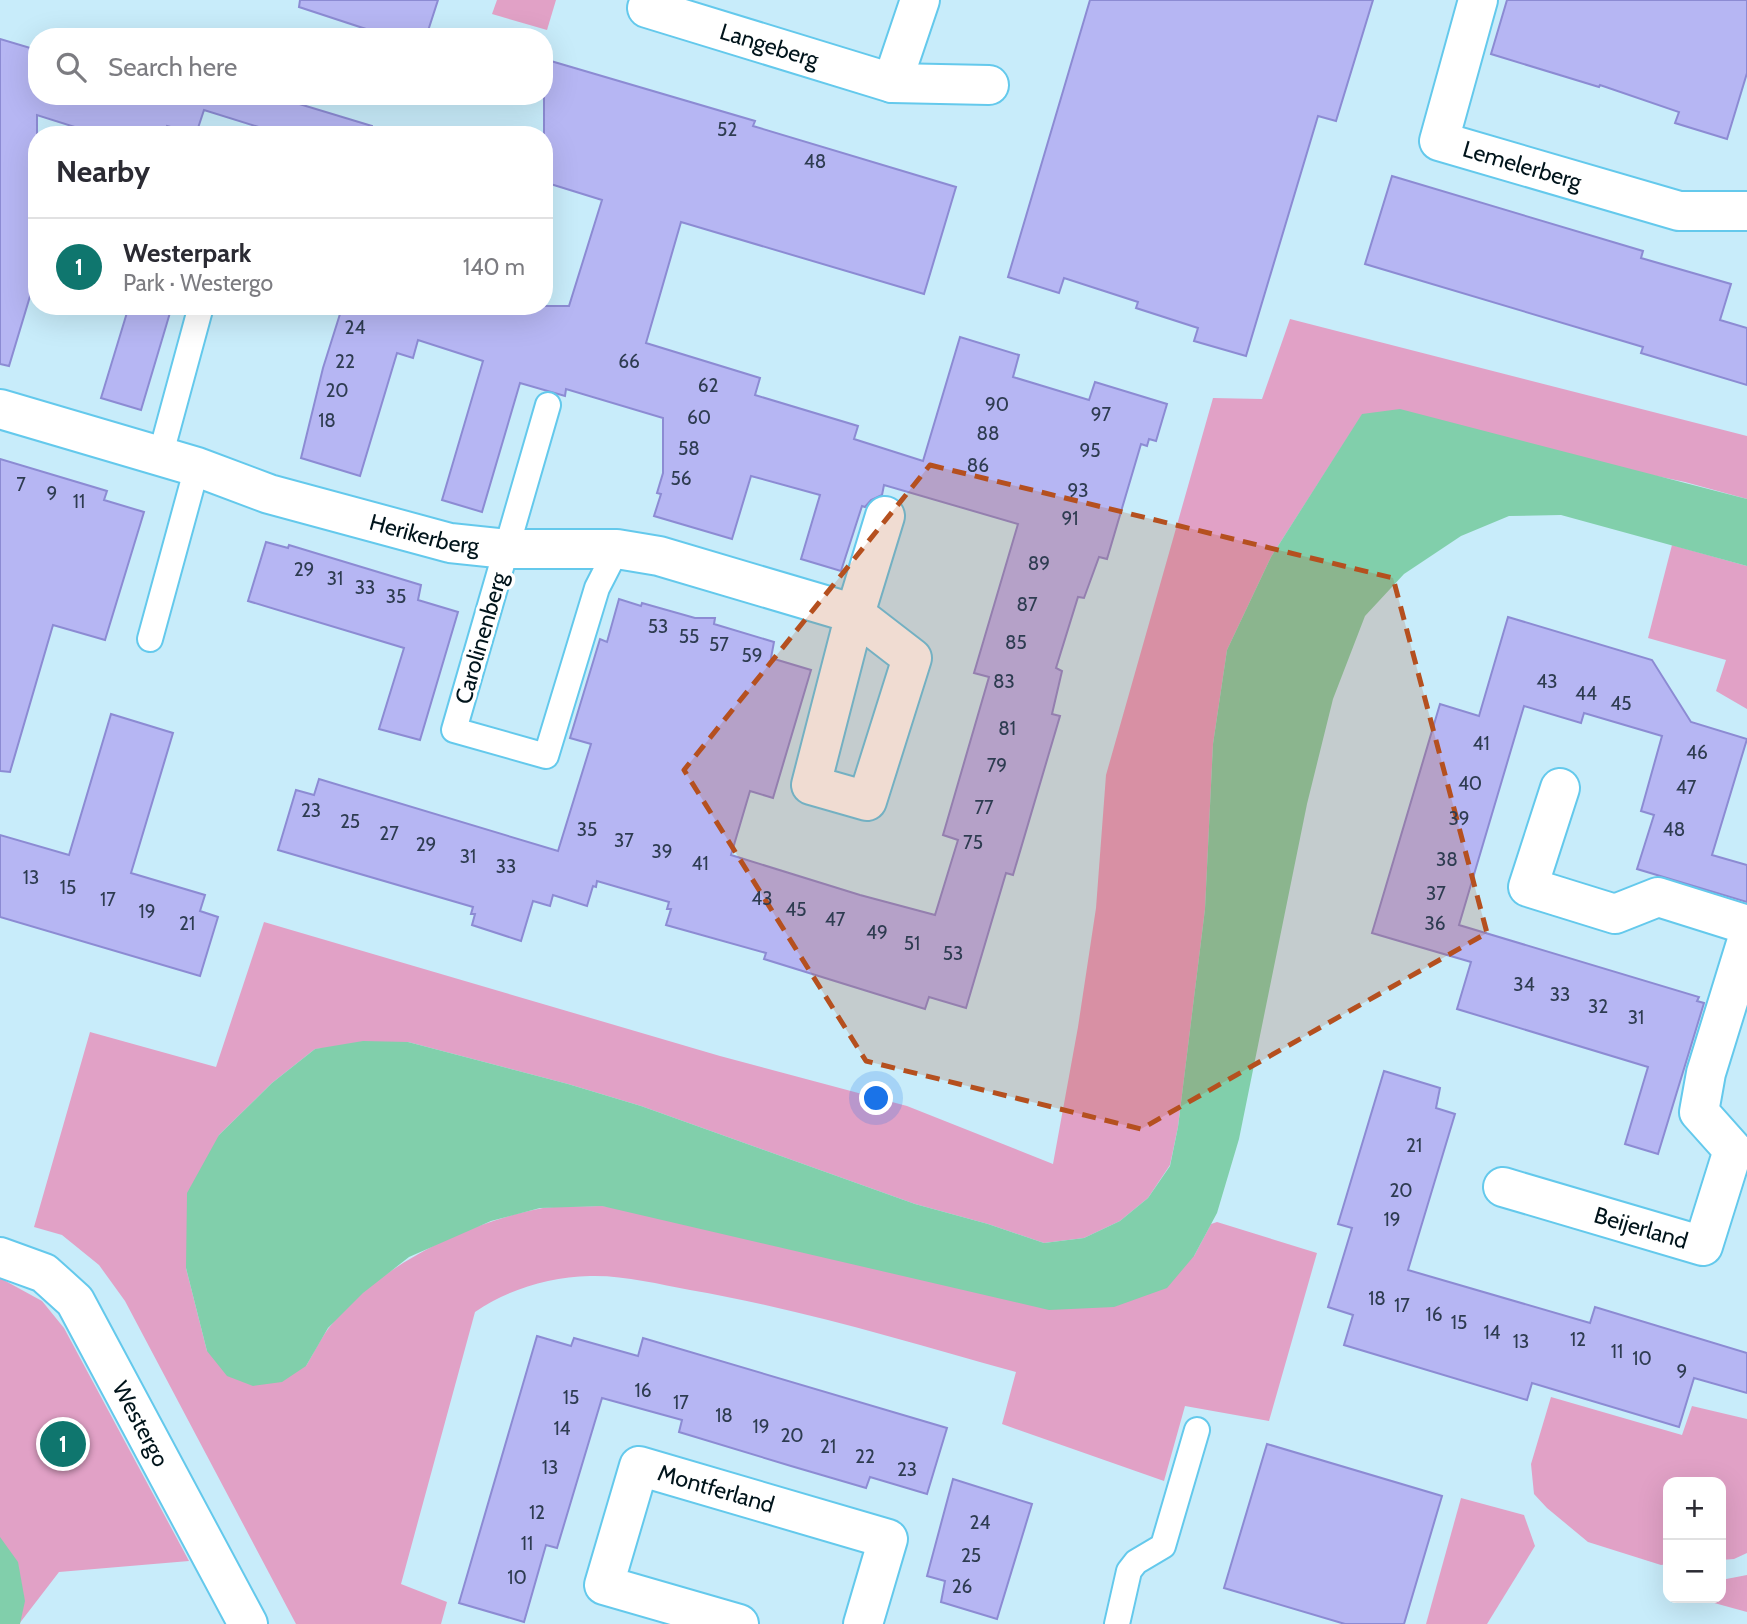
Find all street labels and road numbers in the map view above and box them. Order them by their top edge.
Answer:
street label: Langeberg [717,17,823,74]
street label: Lemelerberg [1459,135,1586,196]
street label: Herikerberg [366,508,481,560]
street label: Carolinenberg [449,568,513,707]
street label: Beijerland [1591,1201,1691,1255]
street label: Westergo [107,1376,175,1471]
street label: Montferland [655,1458,778,1519]

